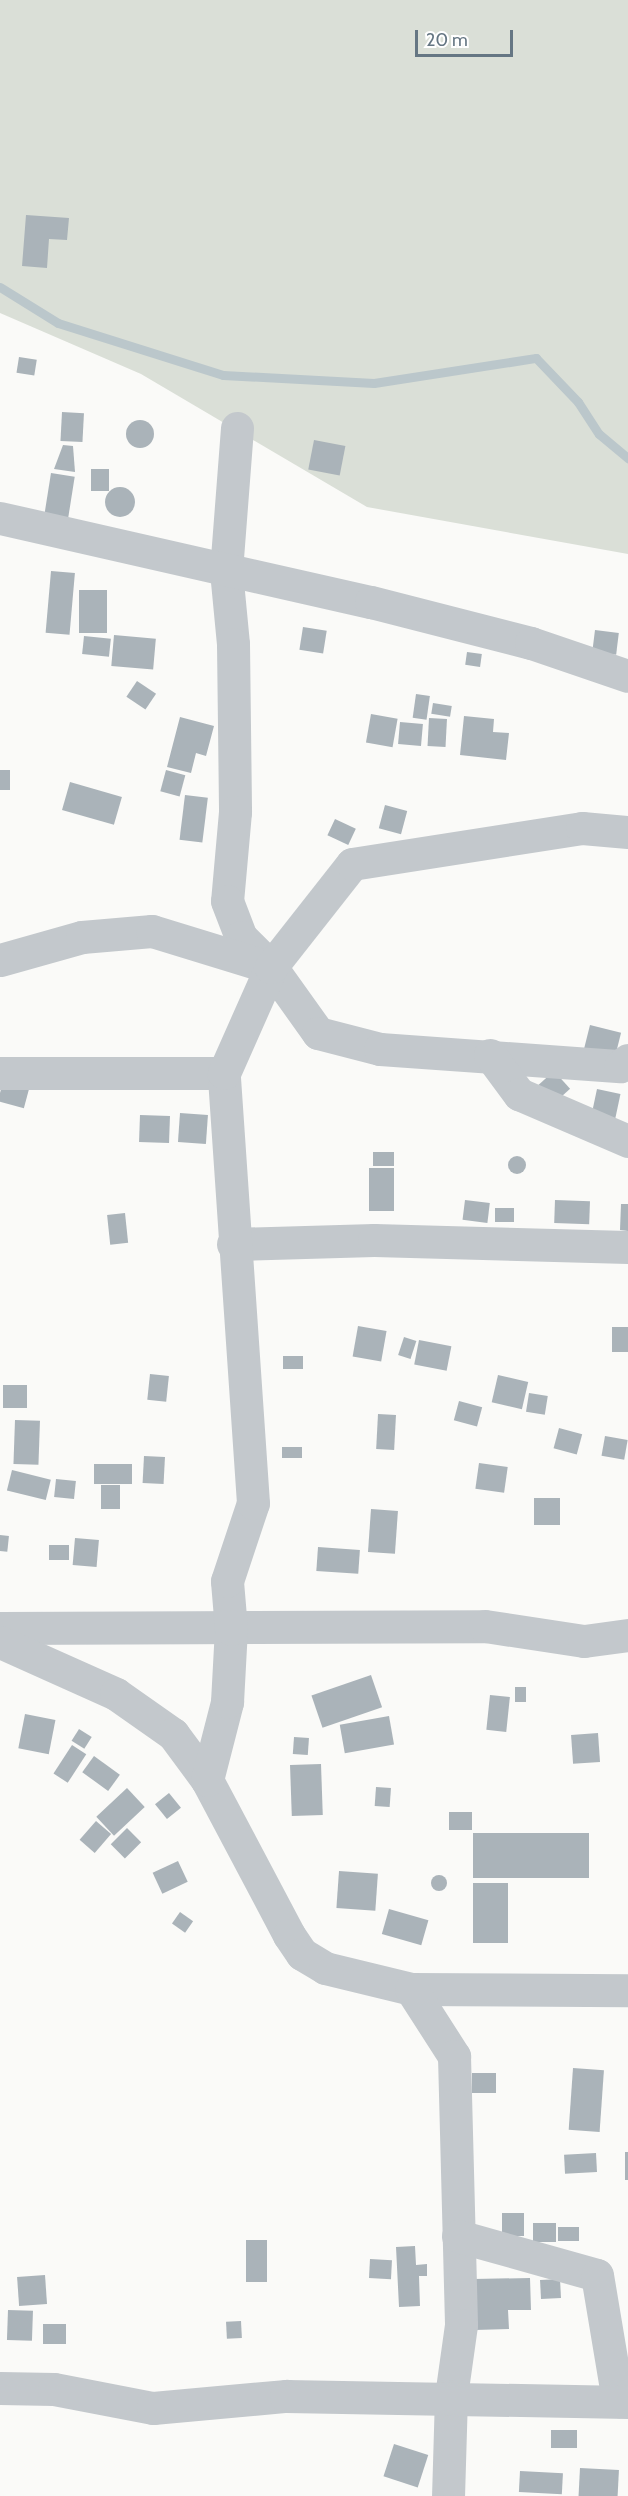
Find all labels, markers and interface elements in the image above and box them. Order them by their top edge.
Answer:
scale bar [418,18,516,56]
text: 20 m [426,29,468,51]

